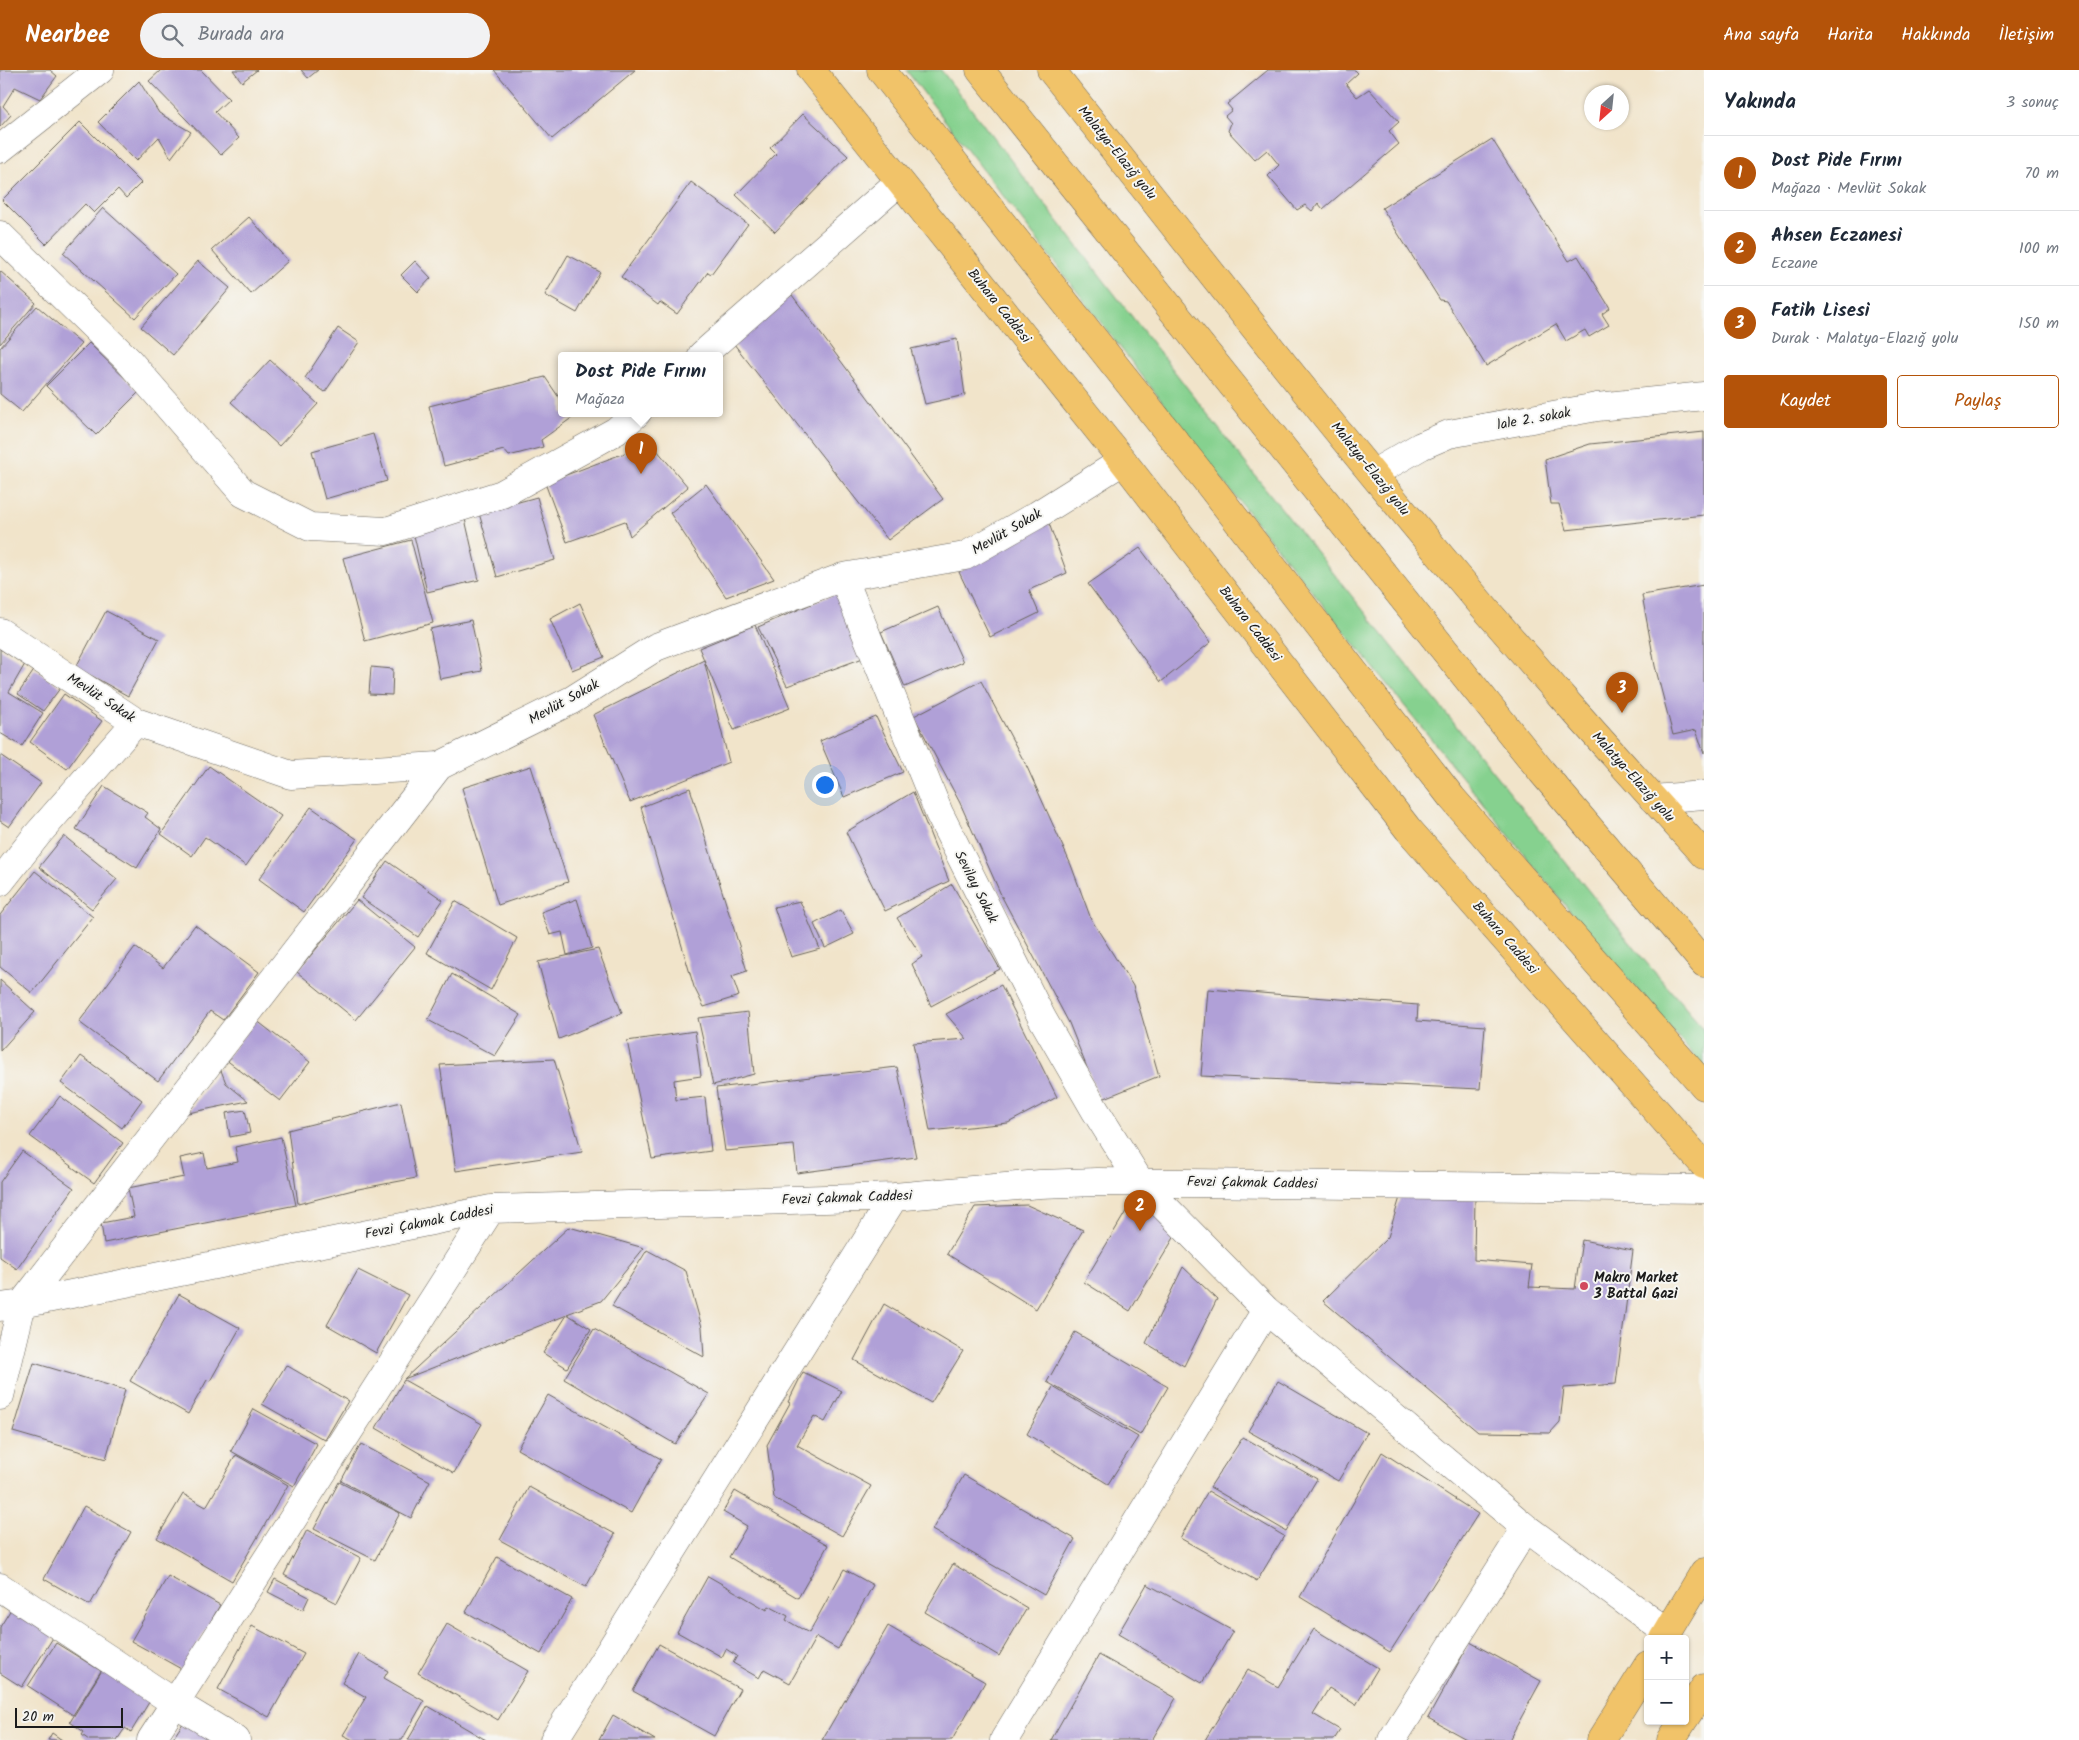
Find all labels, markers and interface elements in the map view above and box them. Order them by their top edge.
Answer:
search box [140,13,490,58]
text: Nearbee [25,16,110,55]
text: Burada ara [198,20,284,50]
icon: search [158,21,186,49]
text: Ana sayfa [1723,21,1799,50]
text: Harita [1827,21,1873,50]
text: Hakkında [1901,21,1970,50]
text: İletişim [1998,21,2054,50]
north arrow [1584,85,1629,130]
text: Yakında [1724,86,1796,119]
text: 3 sonuç [2006,90,2059,115]
street label: Malatya-Elazığ yolu [1072,101,1162,205]
text: Dost Pide Fırını [1771,146,1902,176]
text: 1 [1738,161,1742,186]
text: 70 m [2024,161,2059,186]
text: Mağaza · Mevlüt Sokak [1771,176,1926,201]
text: Ahsen Eczanesi [1771,221,1902,251]
text: 2 [1735,236,1745,261]
text: 100 m [2019,236,2059,261]
text: Eczane [1771,251,1818,276]
street label: Buhara Caddesi [962,264,1037,349]
text: Fatih Lisesi [1771,296,1870,326]
text: 3 [1736,311,1744,336]
text: 150 m [2018,311,2059,336]
text: Durak · Malatya-Elazığ yolu [1771,326,1958,351]
popup [558,352,723,417]
text: Dost Pide Fırını [575,357,706,387]
button: Kaydet [1724,375,1887,428]
button: Paylaş [1897,375,2059,428]
text: Mağaza [575,387,625,412]
street label: lale 2. sokak [1495,402,1573,436]
street label: Malatya-Elazığ yolu [1325,417,1415,521]
pin: 1 [625,433,657,474]
street label: Mevlüt Sokak [968,503,1047,561]
street label: Buhara Caddesi [1213,581,1287,667]
street label: Mevlüt Sokak [62,668,140,729]
pin: 3 [1606,672,1638,713]
street label: Mevlüt Sokak [525,673,604,731]
street label: Malatya-Elazığ yolu [1586,727,1680,828]
your location [812,772,838,798]
street label: Sevilay Sokak [948,847,1004,927]
street label: Buhara Caddesi [1467,896,1544,980]
street label: Fevzi Çakmak Caddesi [1187,1171,1318,1195]
street label: Fevzi Çakmak Caddesi [781,1185,913,1211]
pin: 2 [1124,1190,1156,1231]
street label: Fevzi Çakmak Caddesi [363,1199,496,1245]
place label: Makro Market 3 Battal Gazi [1593,1267,1679,1305]
marker: Makro Market 3 Battal Gazi [1578,1280,1590,1292]
map controls [1644,1635,1689,1725]
button: + [1644,1635,1689,1680]
button: − [1644,1680,1689,1725]
scale bar [15,1705,122,1728]
text: 20 m [22,1706,54,1728]

